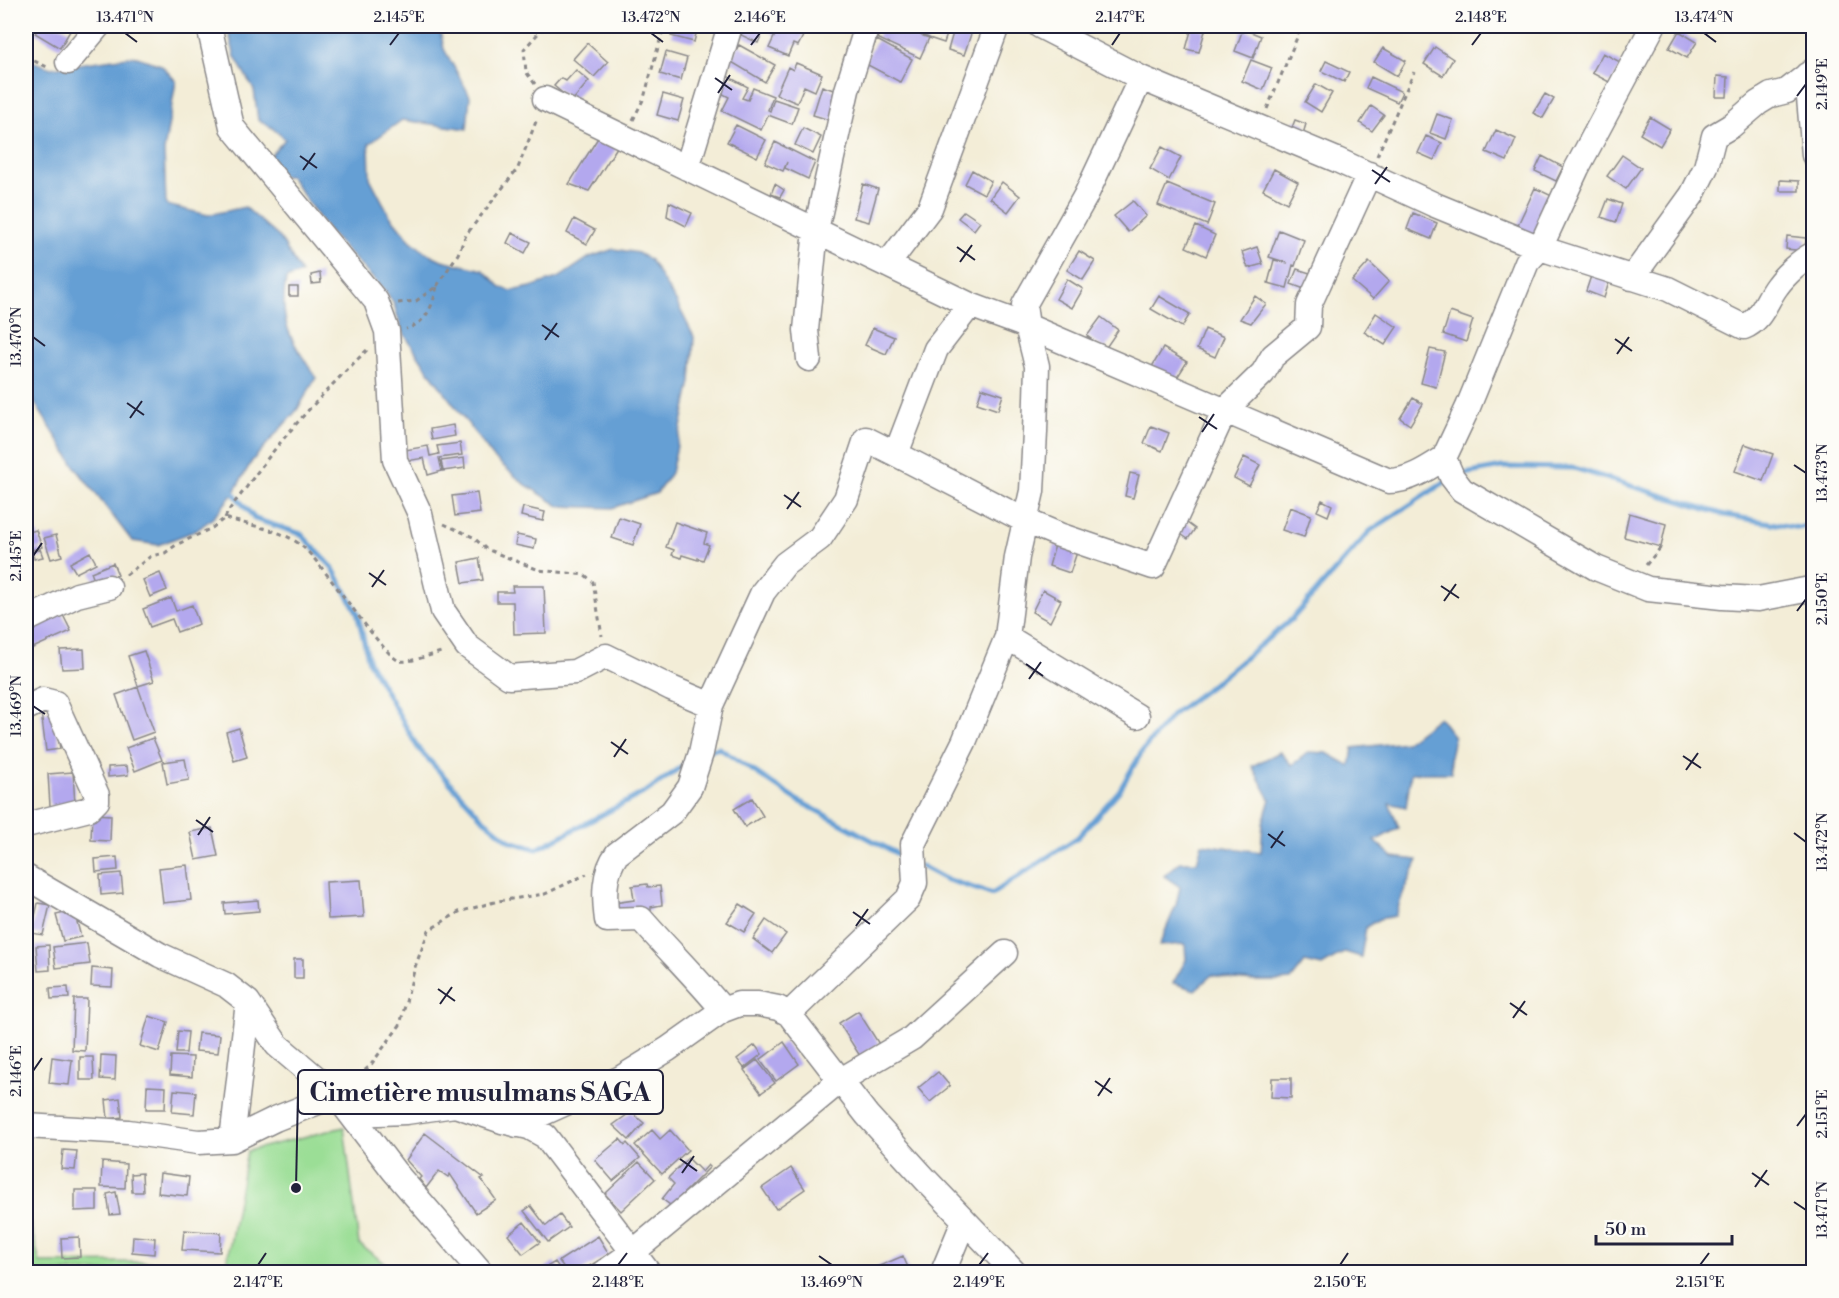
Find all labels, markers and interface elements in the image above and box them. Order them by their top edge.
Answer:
text: 13.471°N [96,8,154,27]
text: 2.145°E [373,8,425,27]
text: 13.472°N [622,8,681,27]
text: 2.146°E [734,8,786,27]
text: 2.147°E [1095,8,1145,27]
text: 2.148°E [1455,8,1507,27]
text: 13.474°N [1675,8,1733,27]
text: 2.149°E [1813,58,1832,110]
text: 13.470°N [7,307,26,367]
text: 13.473°N [1813,444,1832,502]
text: 2.145°E [7,530,26,582]
text: 2.150°E [1813,573,1832,625]
text: 13.469°N [7,675,26,737]
text: 13.472°N [1813,813,1832,872]
text: 2.146°E [7,1045,26,1097]
callout: Cimetière musulmans SAGA [298,1070,663,1114]
text: Cimetière musulmans SAGA [309,1077,651,1109]
text: 2.151°E [1813,1089,1832,1139]
text: 13.471°N [1813,1181,1832,1239]
scale bar [1596,1208,1732,1246]
text: 50 m [1605,1218,1647,1241]
text: 2.147°E [233,1273,283,1292]
text: 2.148°E [592,1273,644,1292]
text: 13.469°N [801,1273,863,1292]
text: 2.149°E [953,1273,1005,1292]
text: 2.150°E [1314,1273,1366,1292]
text: 2.151°E [1675,1273,1725,1292]

